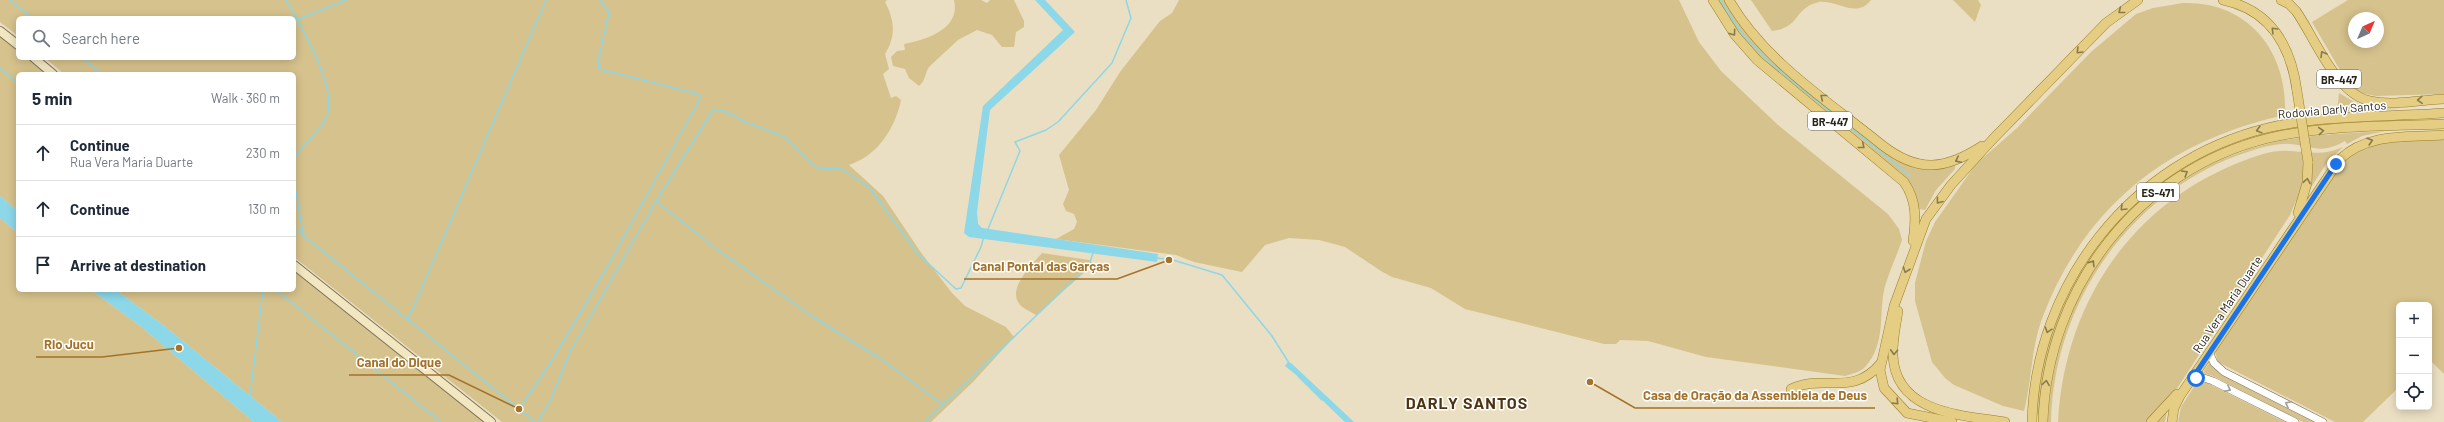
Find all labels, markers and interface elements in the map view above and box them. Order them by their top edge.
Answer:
one-way arrow [2119,6,2126,13]
north arrow [2348,12,2384,48]
search box [16,16,296,60]
icon: search [30,27,52,49]
one-way arrow [2271,27,2279,35]
text: Search here [62,29,140,47]
one-way arrow [1729,29,1736,36]
one-way arrow [2076,46,2084,54]
one-way arrow [2321,51,2328,58]
road number: BR-447 [2317,70,2361,88]
text: 5 min [32,88,72,108]
text: Walk · 360 m [211,90,280,106]
one-way arrow [1820,95,1828,102]
one-way arrow [2417,96,2423,105]
street label: Rodovia Darly Santos [2277,97,2387,121]
road number: BR-447 [1808,112,1852,130]
one-way arrow [2256,126,2262,134]
one-way arrow [2318,126,2324,135]
text: Continue [70,136,130,154]
one-way arrow [2366,137,2373,146]
icon: ahead [32,142,54,164]
one-way arrow [1858,142,1865,149]
text: 230 m [246,145,280,161]
text: Rua Vera Maria Duarte [70,154,193,170]
one-way arrow [1955,155,1963,163]
route end [2327,155,2345,173]
one-way arrow [2181,171,2188,178]
one-way arrow [2302,178,2311,184]
road number: ES-471 [2137,183,2179,201]
one-way arrow [1936,196,1943,203]
icon: ahead [32,198,54,220]
text: Continue [70,200,130,218]
text: 130 m [248,201,280,217]
one-way arrow [2120,203,2128,211]
street label: Rua Vera Maria Duarte [2189,253,2265,355]
icon: arrive [32,254,54,276]
callout: Canal Pontal das Garças [964,254,1117,279]
text: Arrive at destination [70,256,206,274]
text: Canal Pontal das Garças [972,258,1110,274]
one-way arrow [2087,260,2095,267]
one-way arrow [1903,266,1911,273]
map controls [2396,302,2432,410]
button: + [2396,302,2432,338]
one-way arrow [2044,326,2053,333]
callout: Rio Jucu [36,332,102,357]
text: Rio Jucu [44,336,94,352]
button: − [2396,338,2432,374]
one-way arrow [1889,349,1898,355]
callout: Canal do Dique [349,350,449,375]
text: Canal do Dique [357,354,441,370]
route start [2187,369,2205,387]
button: locate [2396,374,2432,410]
one-way arrow [2041,380,2050,386]
callout: Casa de Oração da Assembleia de Deus [1635,383,1875,408]
one-way arrow [2224,384,2232,392]
text: Casa de Oração da Assembleia de Deus [1643,387,1867,403]
district label: DARLY SANTOS [1406,393,1528,412]
one-way arrow [1891,397,1898,405]
one-way arrow [2285,402,2293,409]

